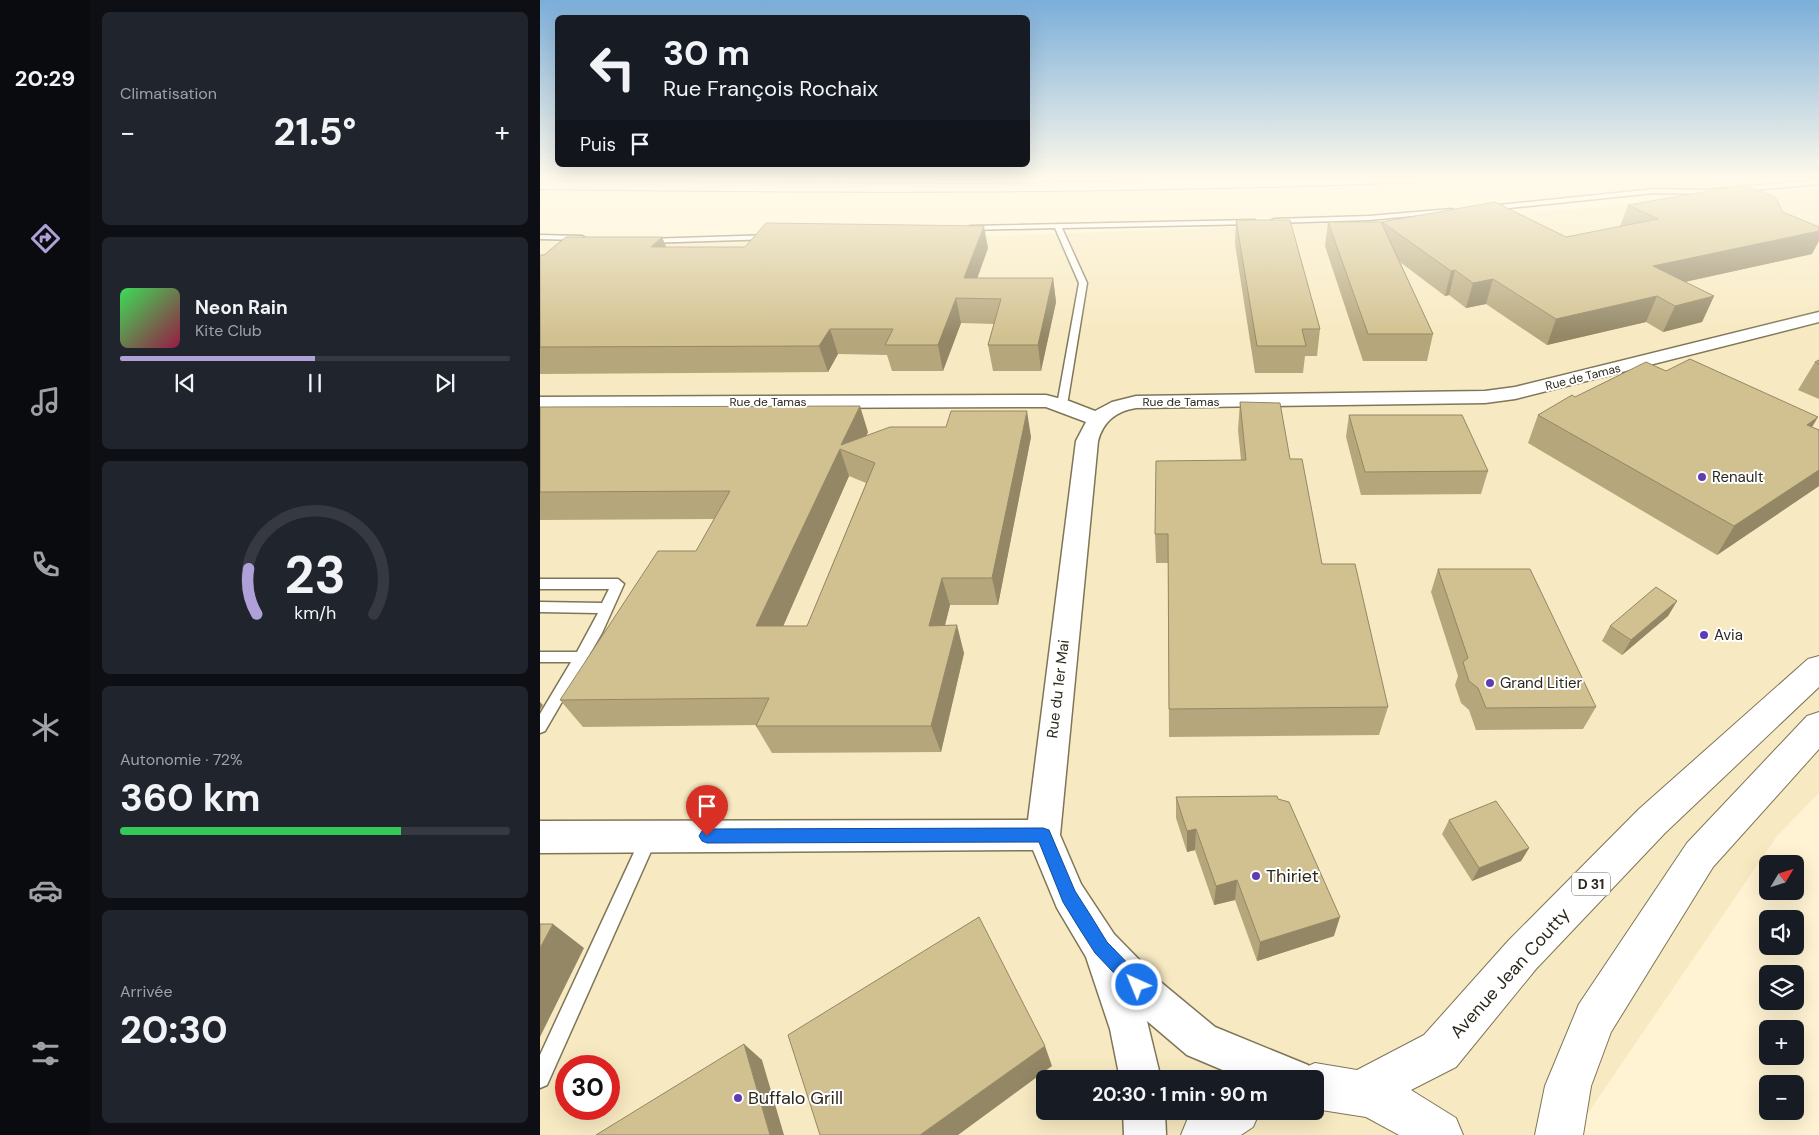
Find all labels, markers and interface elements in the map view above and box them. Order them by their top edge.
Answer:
text: 30 m [663,30,750,76]
icon: left [580,35,645,100]
text: 20:29 [15,64,75,93]
text: Rue François Rochaix [663,74,878,103]
text: Climatisation [120,83,217,104]
text: 21.5° [274,107,356,157]
text: − [120,114,135,151]
text: + [495,114,510,151]
icon: arrive [626,130,654,158]
text: Puis [580,132,616,157]
icon: directions [28,221,63,256]
text: Neon Rain [195,295,288,320]
text: Kite Club [195,320,262,341]
street label: Rue de Tamas [1544,360,1622,394]
icon: previous [171,369,199,397]
icon: pause [301,369,329,397]
icon: next [431,369,459,397]
icon: music [28,384,63,419]
street label: Rue de Tamas [729,394,807,410]
street label: Rue de Tamas [1142,394,1220,410]
place label: Renault [1712,467,1764,487]
marker: Renault [1696,471,1708,483]
text: 23 [284,541,346,609]
icon: phone [28,547,63,582]
text: km/h [294,601,336,625]
place label: Avia [1714,625,1743,645]
marker: Avia [1698,629,1710,641]
street label: Rue du 1er Mai [1042,639,1074,739]
place label: Grand Litier [1500,673,1583,693]
marker: Grand Litier [1484,677,1496,689]
icon: climate [28,710,63,745]
text: Autonomie · 72% [120,749,243,770]
text: 360 km [120,773,260,823]
pin [686,785,728,836]
icon: arrive [693,792,721,820]
north arrow [1759,855,1804,900]
map controls [1759,855,1804,1120]
place label: Thiriet [1266,864,1319,888]
marker: Thiriet [1250,870,1262,882]
road number: D 31 [1572,872,1610,896]
icon: car [28,873,63,908]
street label: Avenue Jean Coutty [1445,902,1575,1044]
button: sound [1759,910,1804,955]
position arrow [1110,958,1162,1010]
button: layers [1759,965,1804,1010]
text: Arrivée [120,981,173,1002]
text: 20:30 [120,1005,228,1055]
button: + [1759,1020,1804,1065]
icon: filters [28,1036,63,1071]
speed limit sign: 30 [555,1055,620,1120]
button: − [1759,1075,1804,1120]
text: 20:30 · 1 min · 90 m [1092,1082,1268,1107]
place label: Buffalo Grill [748,1086,843,1110]
marker: Buffalo Grill [732,1092,744,1104]

